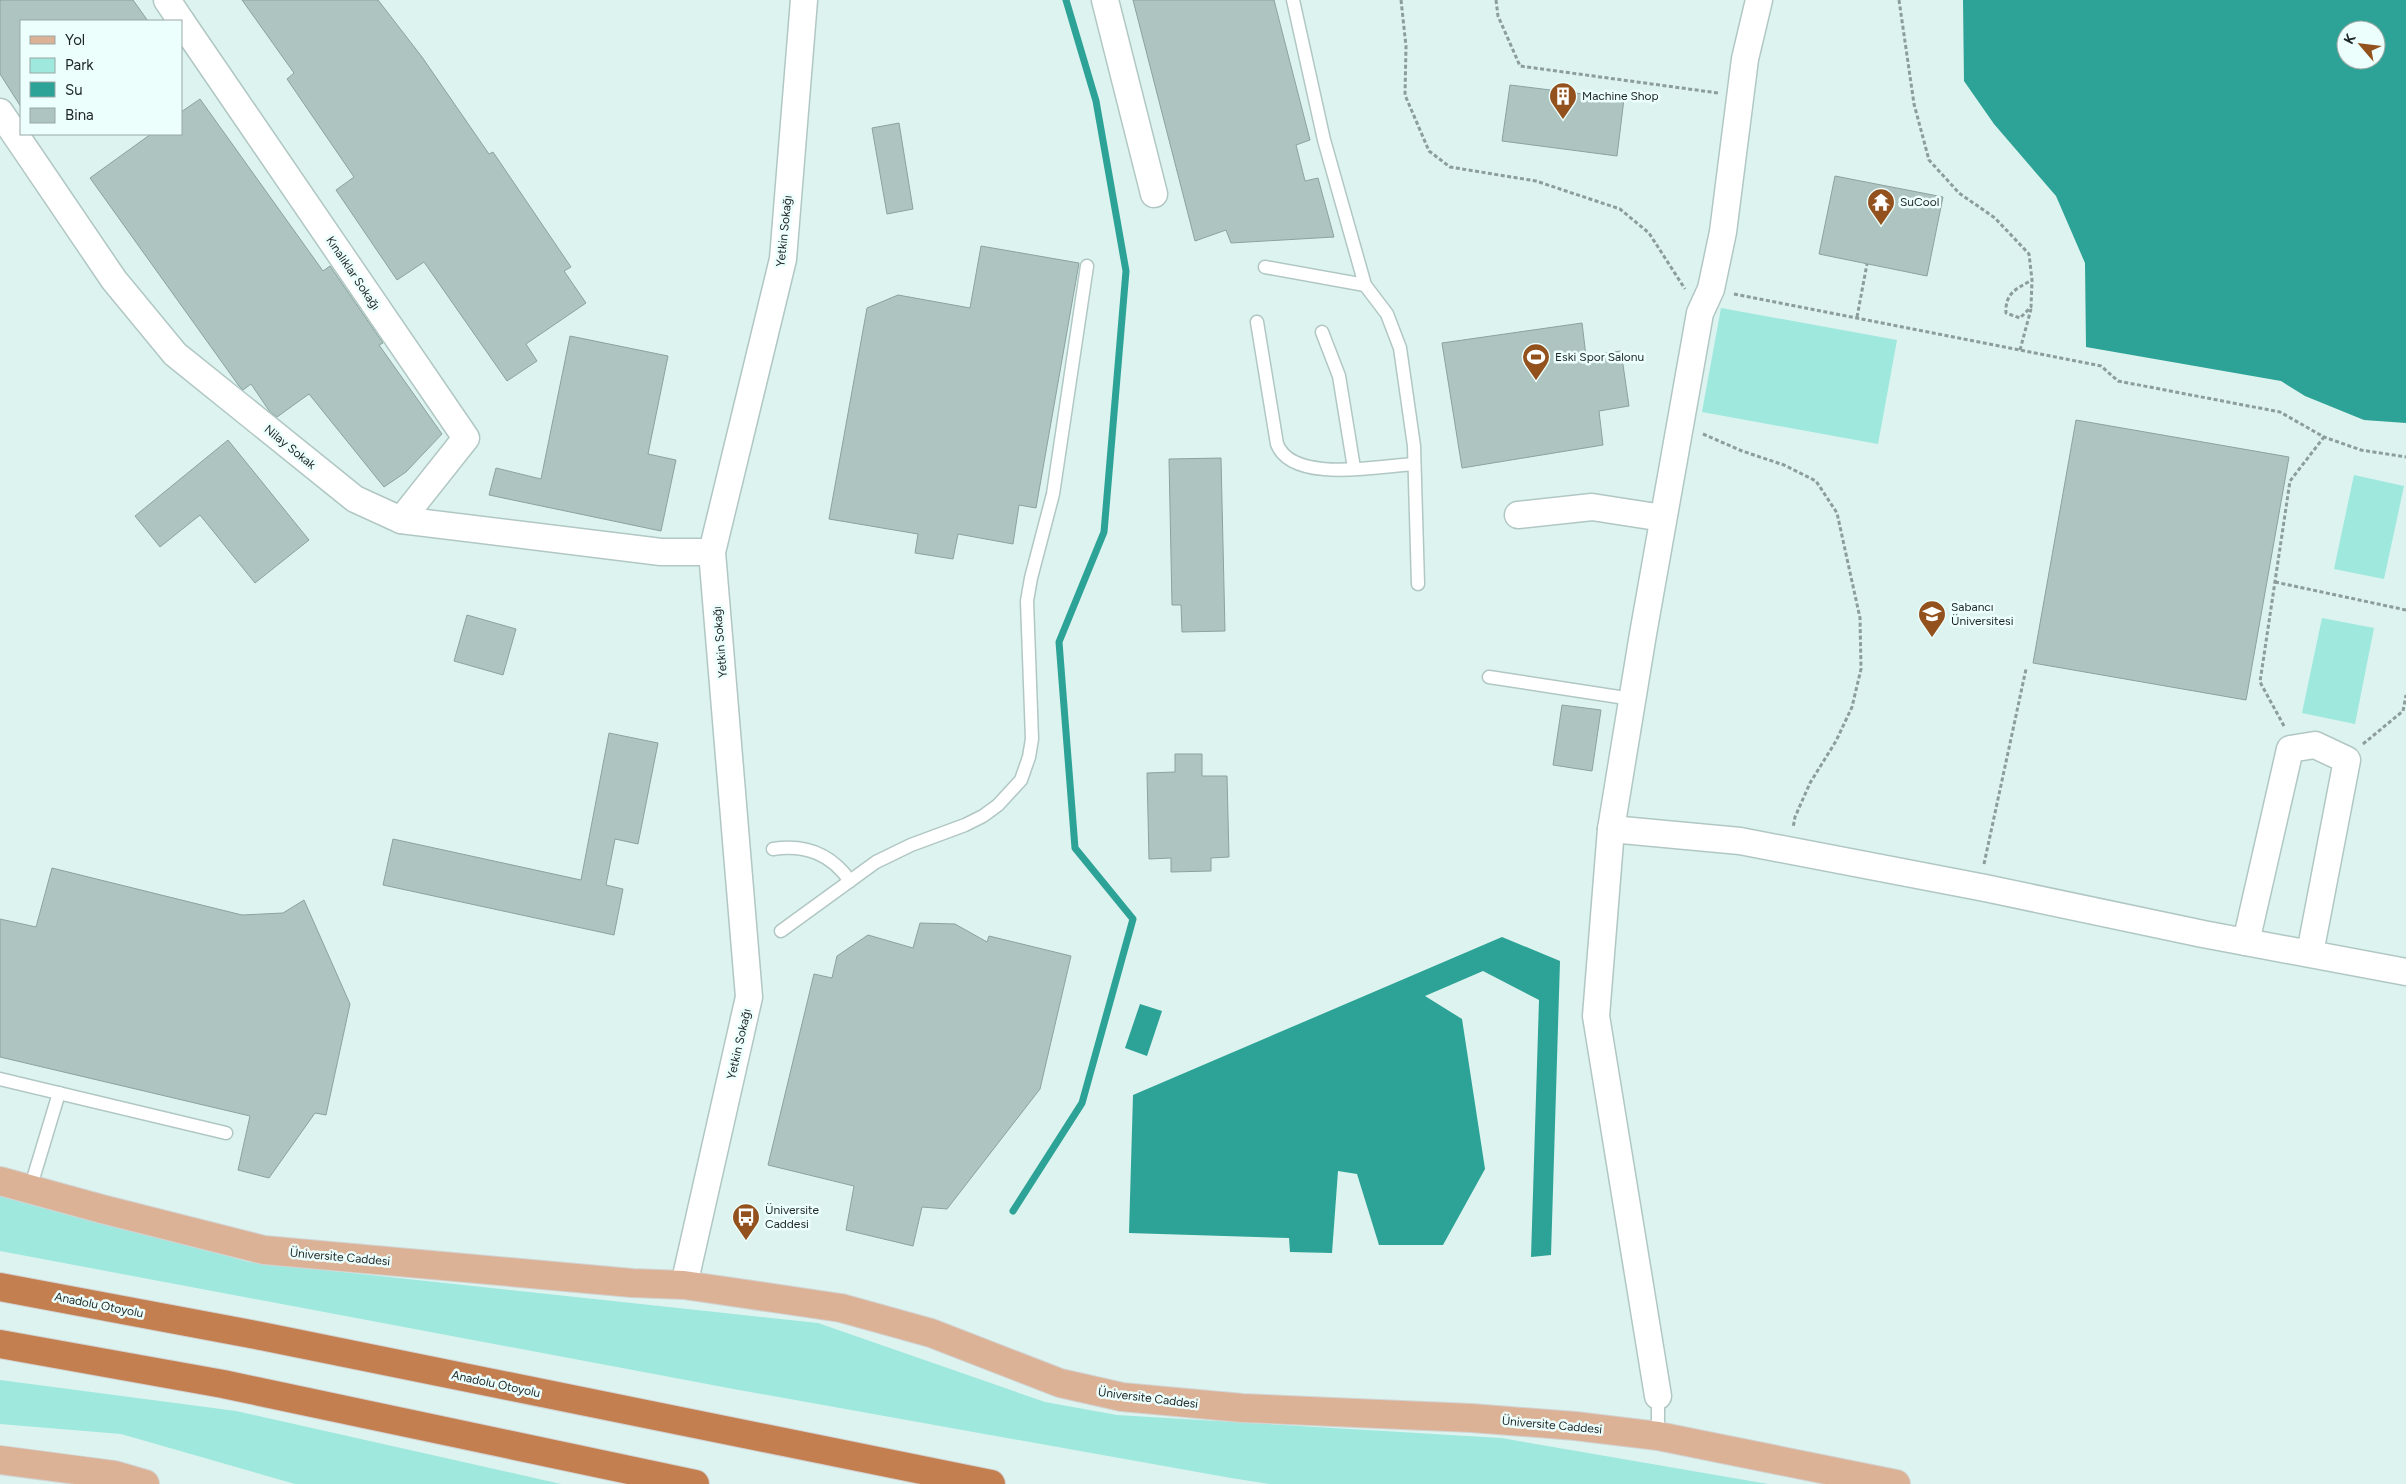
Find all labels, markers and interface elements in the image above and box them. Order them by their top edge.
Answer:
legend [20,20,182,135]
north arrow [2336,20,2386,70]
text: K [2340,30,2360,47]
text: Yol [65,31,85,49]
text: Park [65,56,94,74]
text: Su [65,81,83,99]
building icon: Machine Shop [1548,81,1578,120]
place label: Machine Shop [1582,89,1659,103]
text: Bina [65,106,94,124]
temple icon: SuCool [1866,187,1896,226]
street label: Yetkin Sokağı [773,195,795,267]
place label: SuCool [1900,195,1939,209]
street label: Kınalıklar Sokağı [323,233,383,313]
sports icon: Eski Spor Salonu [1521,342,1551,381]
place label: Eski Spor Salonu [1555,350,1644,364]
street label: Nilay Sokak [262,422,319,472]
school or university icon: Sabancı Üniversitesi [1917,599,1947,638]
place label: Sabancı Üniversitesi [1951,600,2013,628]
street label: Yetkin Sokağı [710,606,730,678]
street label: Yetkin Sokağı [724,1007,754,1081]
bus stop icon: Üniversite Caddesi [731,1202,761,1241]
place label: Üniversite Caddesi [765,1203,820,1231]
street label: Üniversite Caddesi [289,1246,391,1268]
street label: Anadolu Otoyolu [53,1290,145,1320]
street label: Anadolu Otoyolu [450,1368,542,1400]
street label: Üniversite Caddesi [1097,1385,1199,1411]
street label: Üniversite Caddesi [1501,1414,1603,1436]

